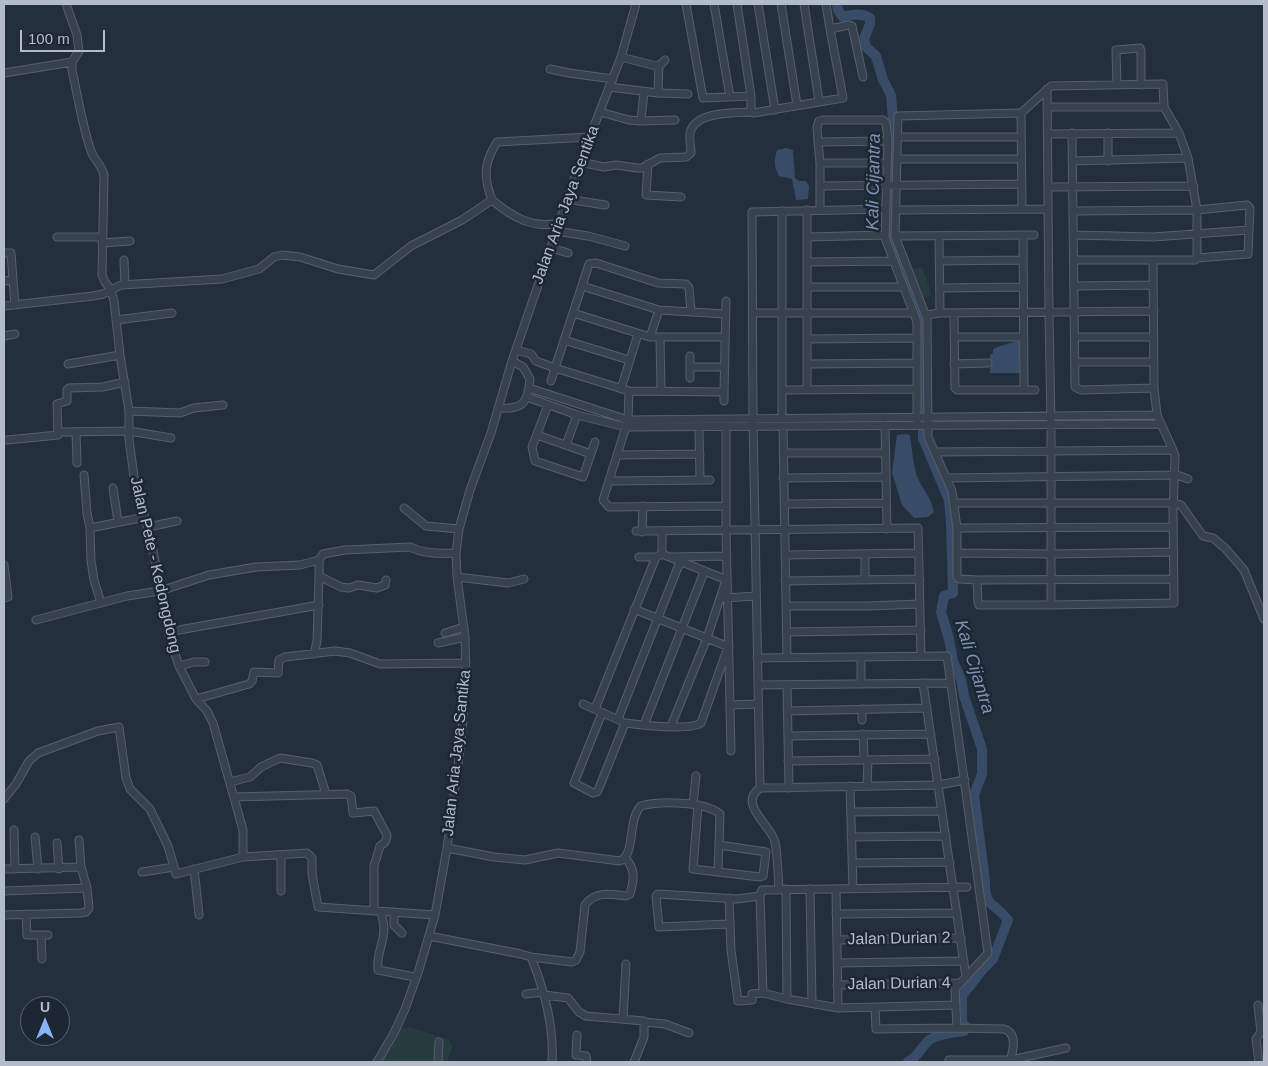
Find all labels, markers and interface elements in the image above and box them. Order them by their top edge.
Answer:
scale bar [22,20,108,52]
text: 100 m [28,30,70,47]
street label: Jalan Aria Jaya Sentika [528,123,604,287]
water label: Kali Cijantra [862,133,886,231]
street label: Jalan Pete - Kedongdong [125,475,185,655]
water label: Kali Cijantra [949,617,999,717]
street label: Jalan Aria Jaya Santika [439,669,475,837]
street label: Jalan Durian 2 [847,929,951,949]
street label: Jalan Durian 4 [847,974,951,994]
north arrow [20,996,70,1046]
text: U [40,999,50,1015]

